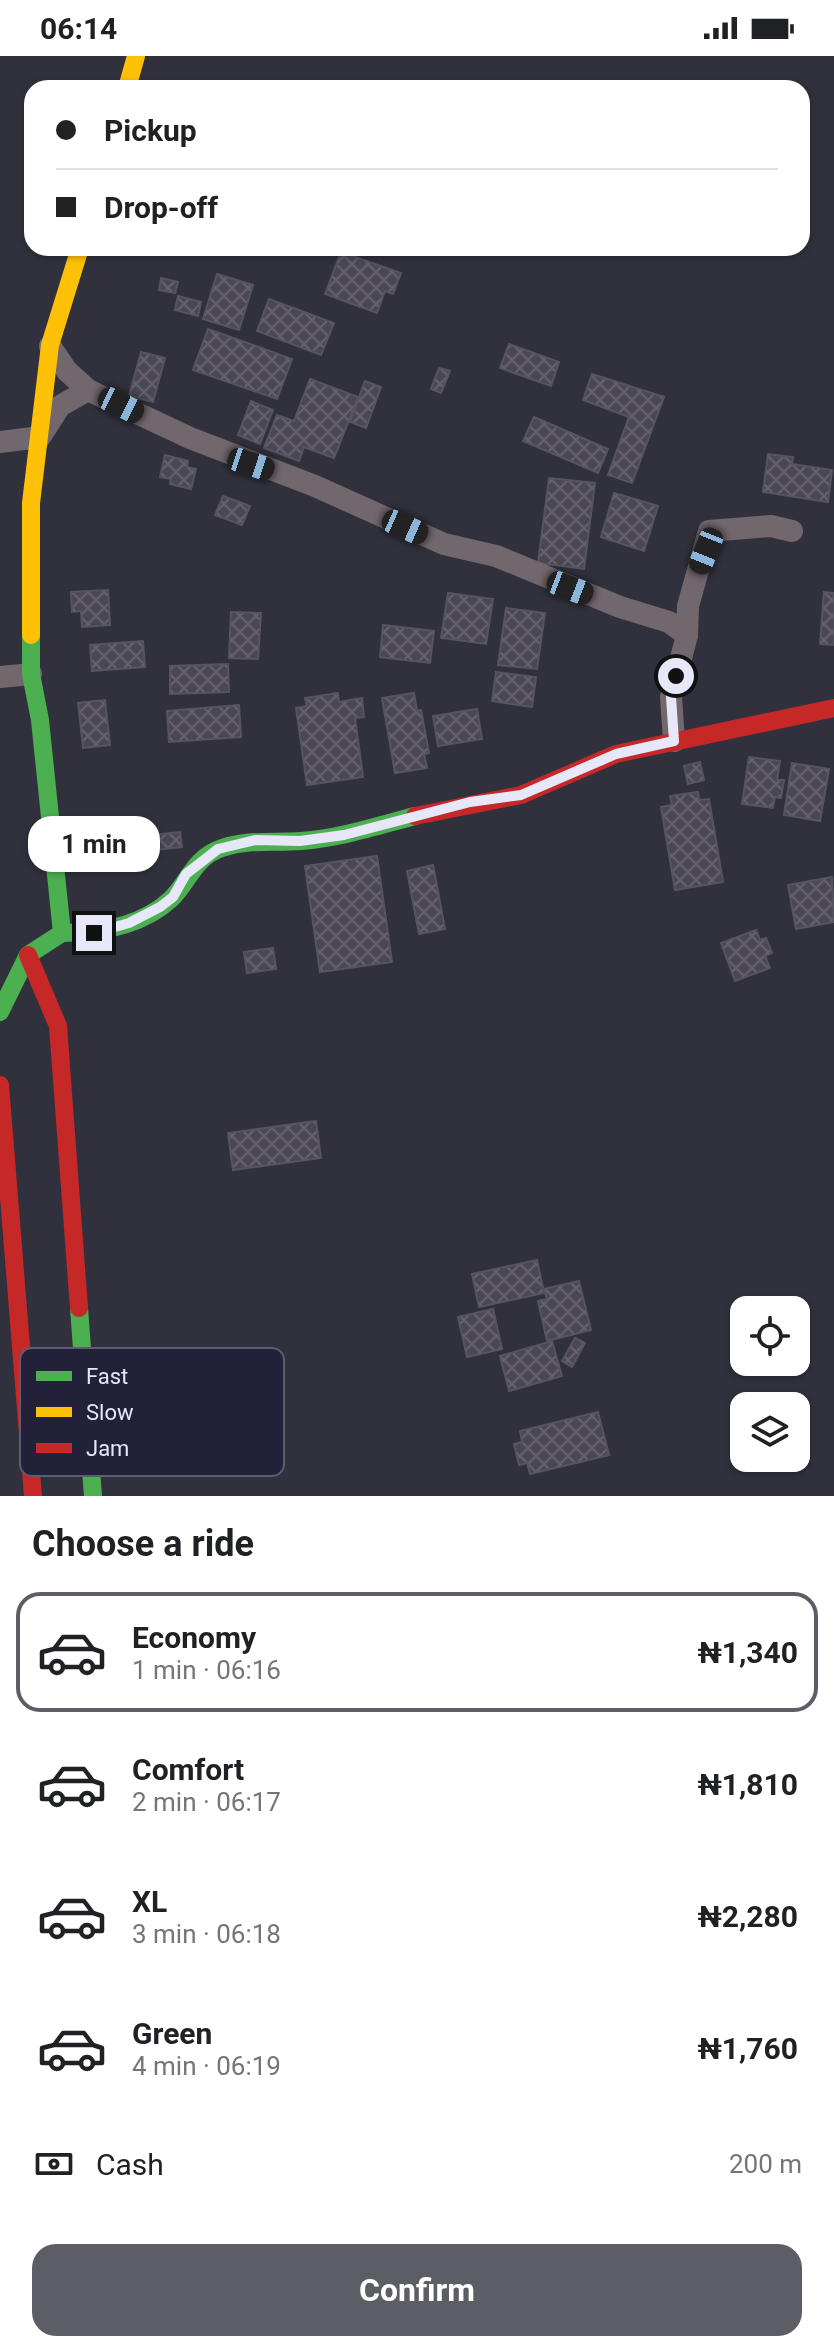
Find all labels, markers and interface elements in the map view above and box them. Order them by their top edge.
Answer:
text: 06:14 [40,11,117,46]
text: Pickup [104,113,197,148]
text: Drop-off [104,190,218,225]
car [94,384,148,426]
car [224,445,278,483]
car [378,506,432,548]
car [686,524,726,578]
car [543,568,597,608]
route start [658,658,694,694]
callout: 1 min [28,817,160,873]
text: 1 min [61,829,127,859]
route end [76,915,112,951]
map controls [730,1296,810,1472]
button: locate [730,1296,810,1376]
legend [20,1348,284,1476]
text: Fast [86,1364,128,1389]
button: layers [730,1392,810,1472]
text: Slow [86,1400,134,1425]
text: Jam [86,1436,129,1461]
text: Choose a ride [32,1523,254,1565]
icon: car [36,1616,108,1688]
text: Economy [132,1620,256,1655]
text: ₦1,340 [697,1635,798,1670]
text: 1 min · 06:16 [132,1655,281,1685]
icon: car [36,1748,108,1820]
text: Comfort [132,1752,244,1787]
text: ₦1,810 [697,1767,798,1802]
text: 2 min · 06:17 [132,1787,281,1817]
icon: car [36,1880,108,1952]
text: XL [132,1884,167,1919]
text: ₦2,280 [697,1899,798,1934]
text: 3 min · 06:18 [132,1919,281,1949]
icon: car [36,2012,108,2084]
text: Green [132,2016,212,2051]
text: ₦1,760 [697,2031,798,2066]
text: 4 min · 06:19 [132,2051,281,2081]
icon: cash [32,2142,76,2186]
text: Cash [96,2147,164,2182]
text: 200 m [729,2149,802,2179]
button: Confirm [32,2244,802,2336]

